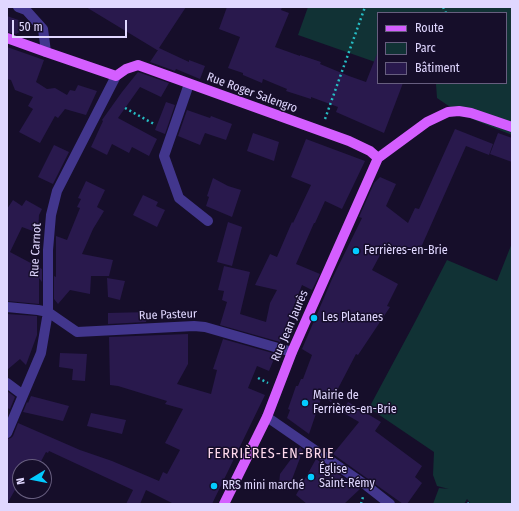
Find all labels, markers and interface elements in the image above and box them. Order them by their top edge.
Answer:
scale bar [14,12,129,38]
legend [377,12,507,84]
text: 50 m [19,20,43,34]
text: Route [415,21,444,35]
text: Parc [415,41,436,55]
text: Bâtiment [415,61,460,75]
street label: Rue Roger Salengro [205,70,299,116]
street label: Rue Carnot [27,223,45,277]
place label: Ferrières-en-Brie [364,244,448,258]
marker: Ferrières-en-Brie [351,246,361,256]
street label: Rue Jean Jaurès [269,288,311,364]
street label: Rue Pasteur [139,307,197,323]
place label: Les Platanes [322,311,383,325]
marker: Les Platanes [309,313,319,323]
place label: Mairie de Ferrières-en-Brie [313,389,397,417]
marker: Mairie de Ferrières-en-Brie [300,398,310,408]
district label: FERRIÈRES-EN-BRIE [207,446,335,462]
north arrow [12,459,52,499]
place label: Église Saint-Rémy [319,463,375,491]
marker: Église Saint-Rémy [306,472,316,482]
text: N [14,477,28,485]
place label: RRS mini marché [222,479,305,493]
marker: RRS mini marché [209,481,219,491]

